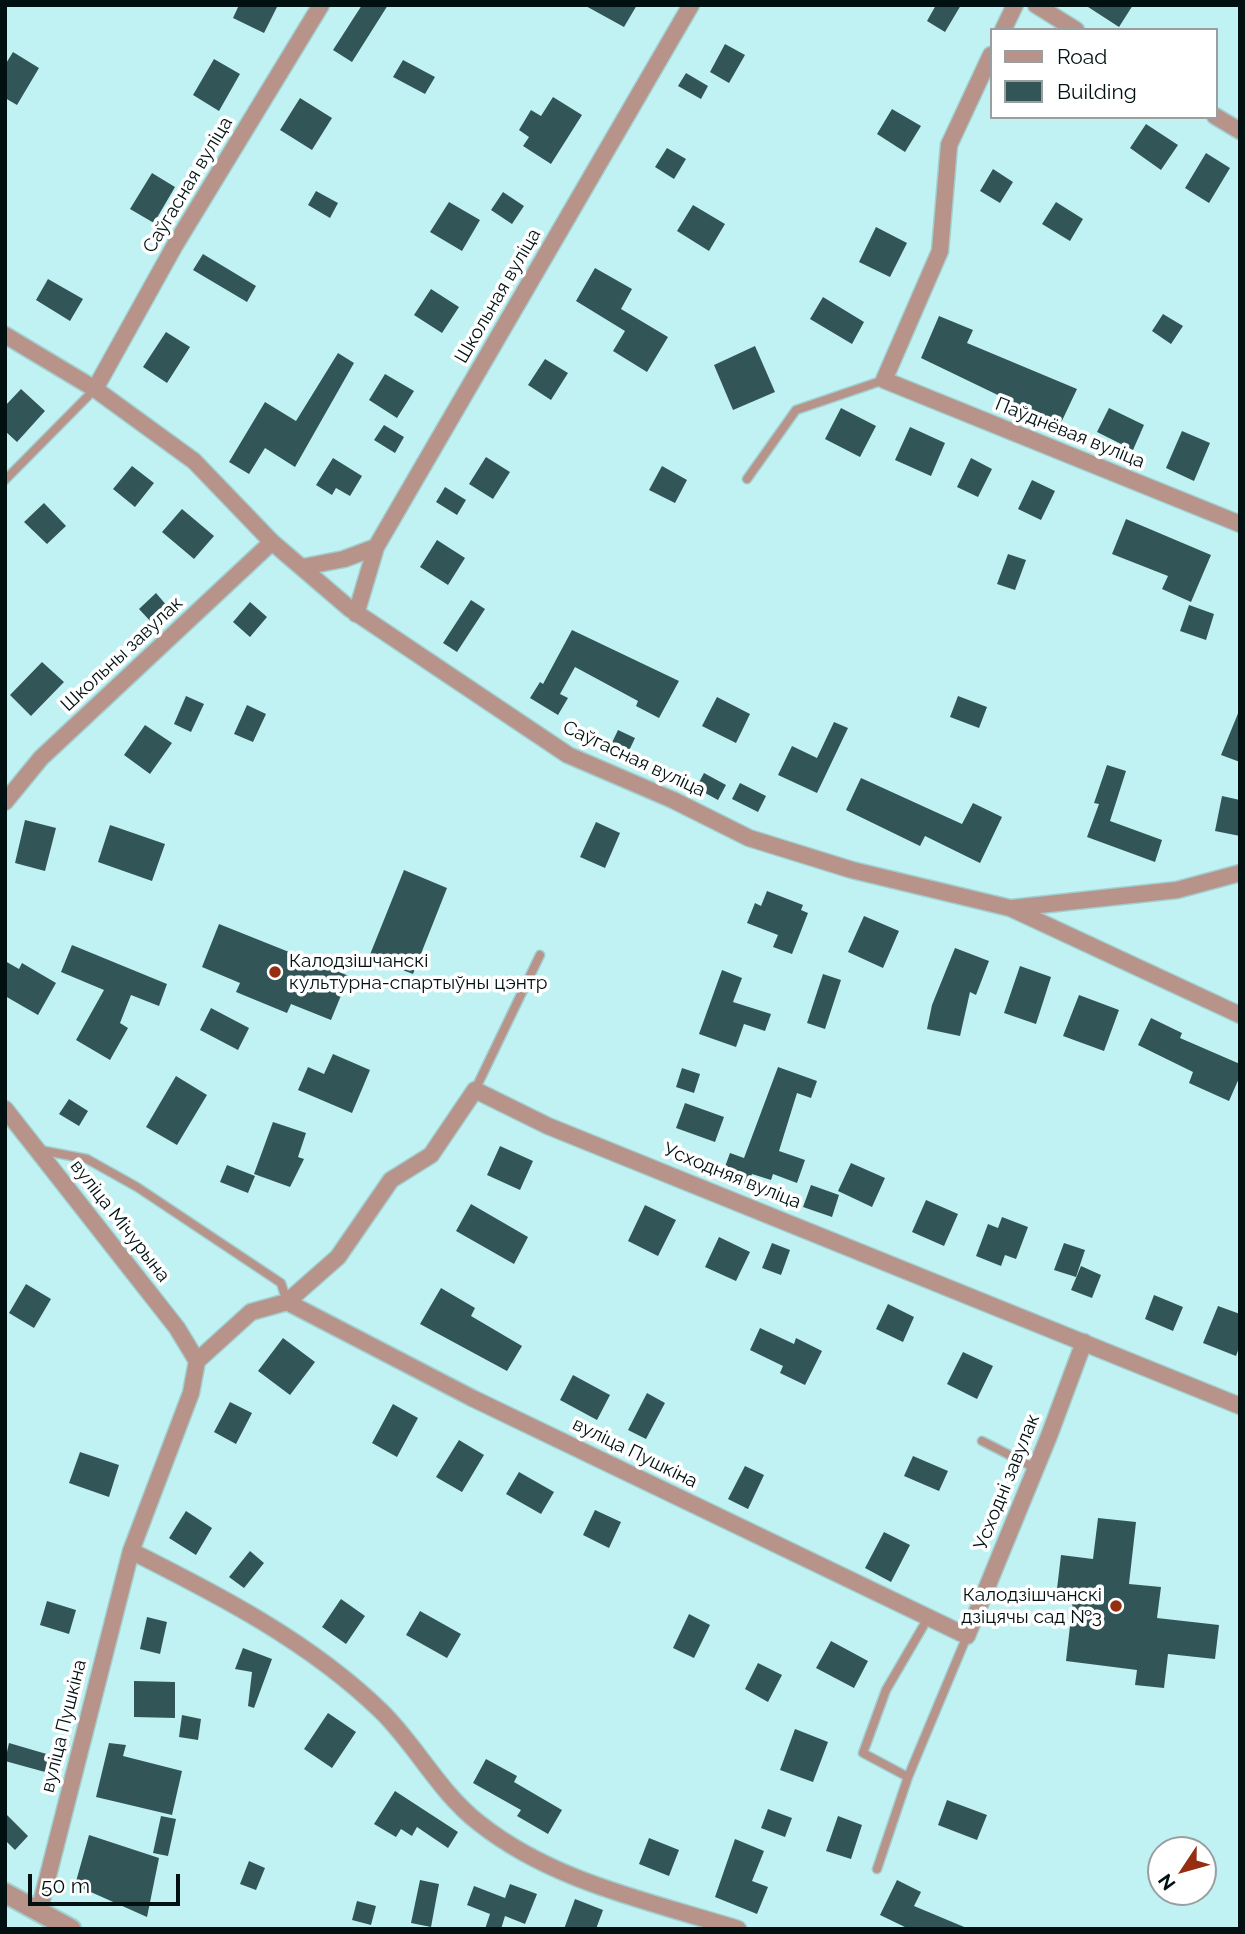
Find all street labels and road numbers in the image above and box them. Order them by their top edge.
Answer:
street label: Саўгасная вуліца [138,113,238,257]
street label: Школьная вуліца [450,225,546,367]
street label: Паўднёвая вуліца [992,393,1148,473]
street label: Школьны завулак [56,592,188,716]
street label: Саўгасная вуліца [559,716,709,802]
street label: Усходняя вуліца [660,1138,804,1214]
street label: вуліца Мічурына [65,1155,175,1287]
street label: Усходні завулак [969,1411,1045,1553]
street label: вуліца Пушкіна [569,1413,701,1493]
street label: вуліца Пушкіна [36,1657,92,1795]

